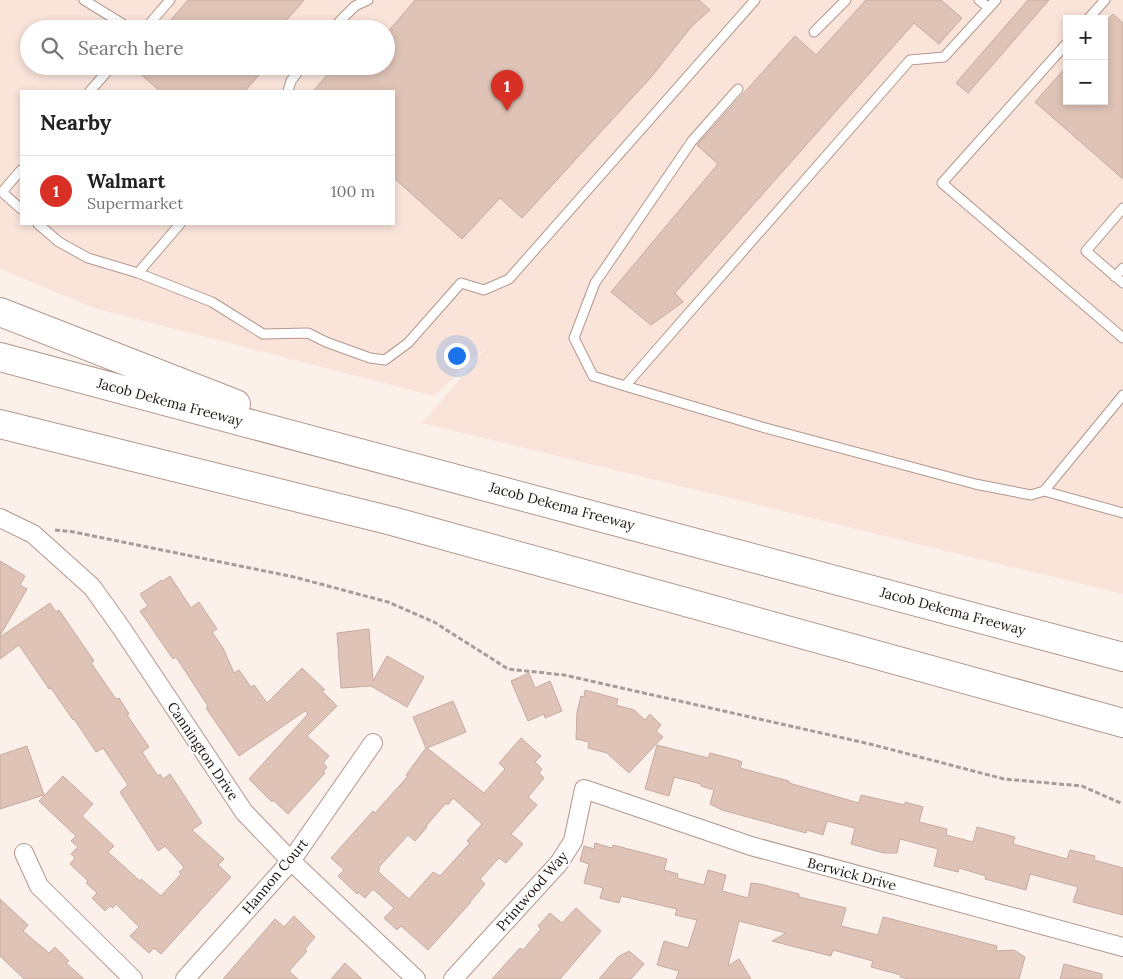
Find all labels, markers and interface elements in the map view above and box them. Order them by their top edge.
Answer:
map controls [1063,15,1108,105]
button: + [1063,15,1108,60]
search box [20,20,395,75]
icon: search [38,34,66,62]
text: Search here [78,36,184,60]
button: − [1063,60,1108,105]
pin: 1 [491,70,523,111]
text: Nearby [40,109,111,136]
text: Walmart [87,169,165,193]
text: 1 [53,181,59,201]
text: 100 m [331,181,375,201]
text: Supermarket [87,193,183,213]
your location [444,343,470,369]
street label: Jacob Dekema Freeway [94,374,245,430]
street label: Jacob Dekema Freeway [486,478,637,534]
street label: Jacob Dekema Freeway [877,583,1028,639]
street label: Cannington Drive [163,698,243,804]
street label: Hannon Court [238,834,312,918]
street label: Printwood Way [492,847,572,935]
street label: Berwick Drive [806,853,899,895]

